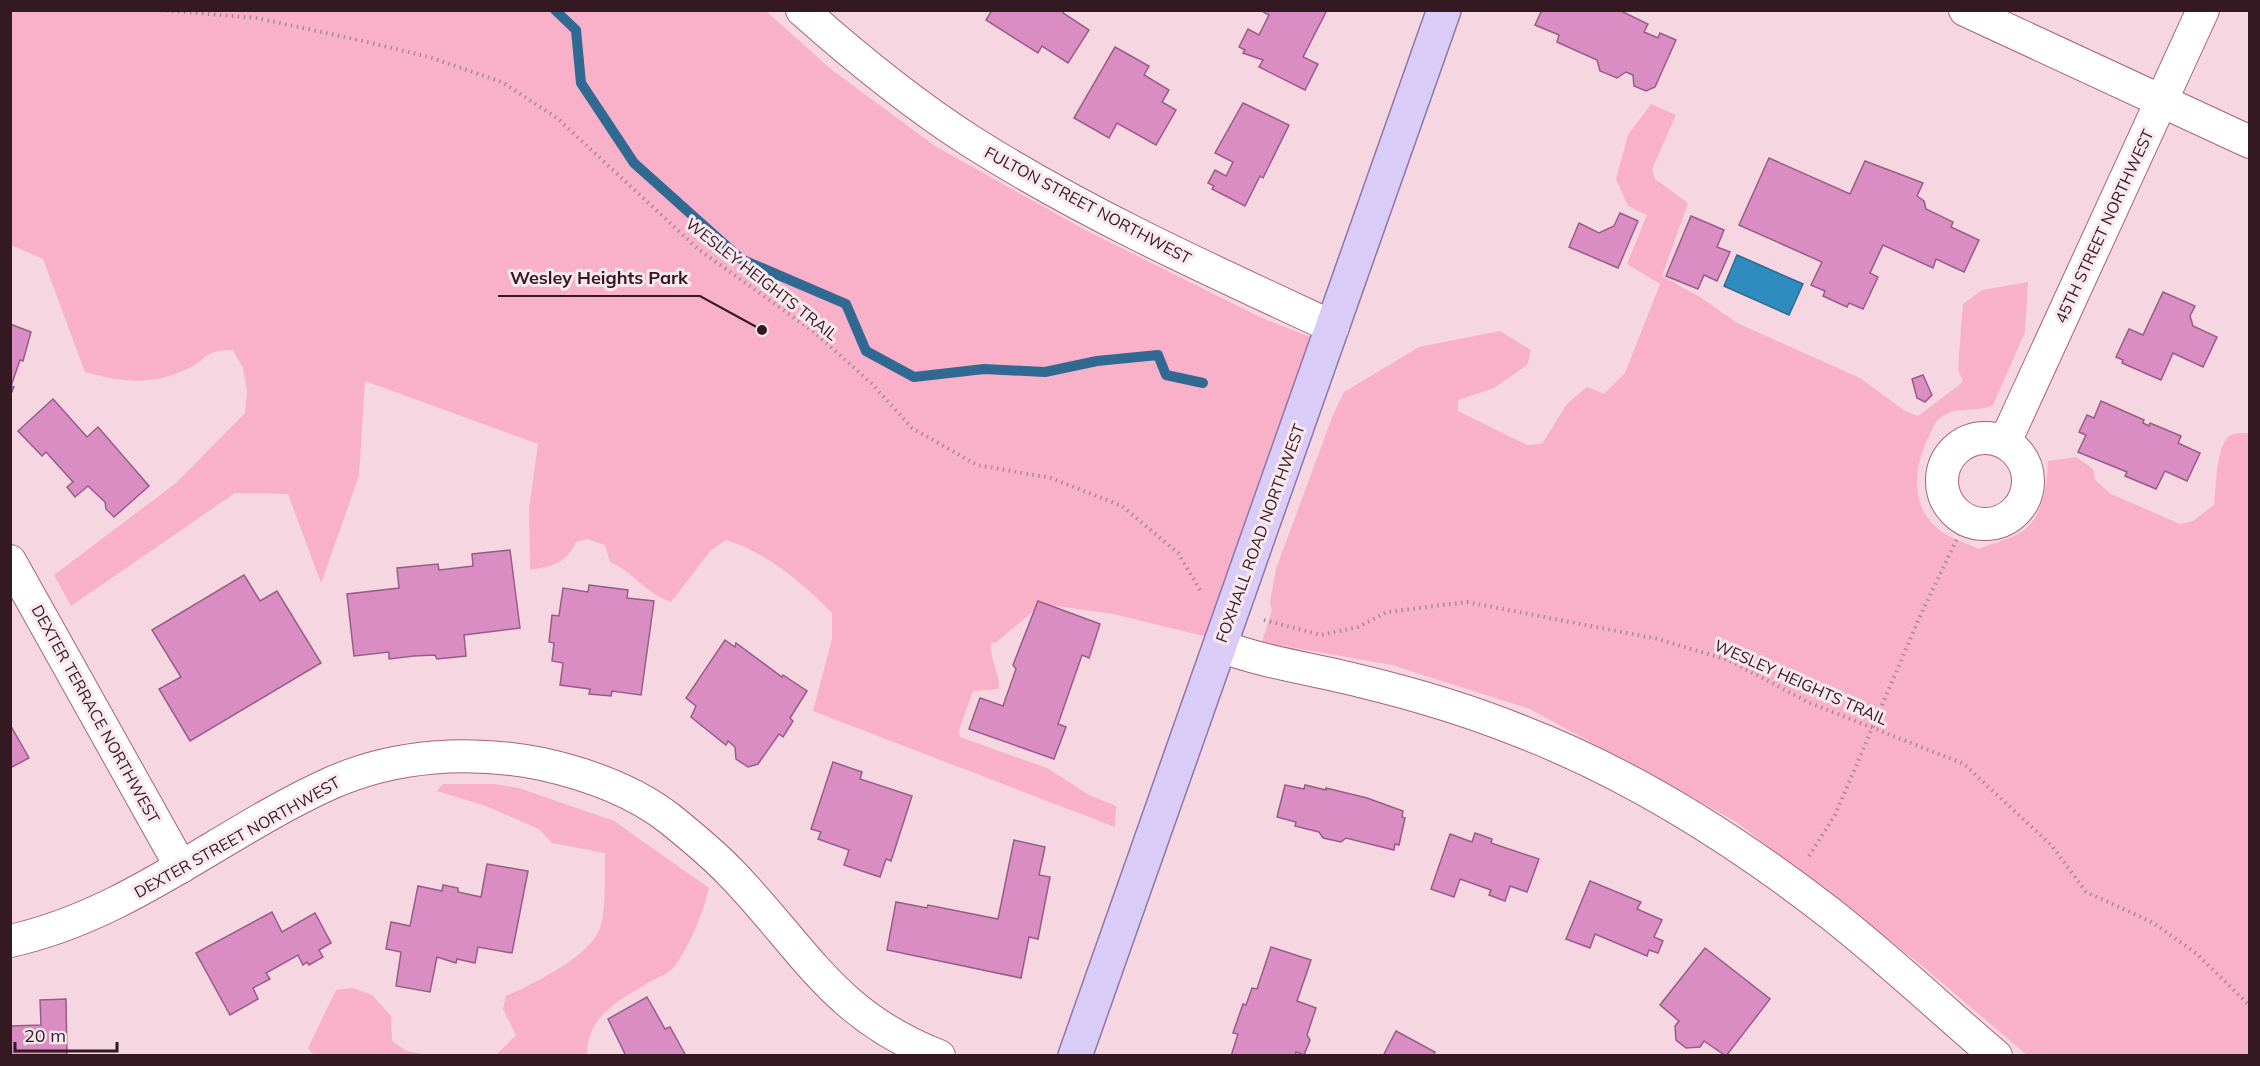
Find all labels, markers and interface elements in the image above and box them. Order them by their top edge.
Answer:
street label: 45TH STREET NORTHWEST [2050,126,2158,326]
street label: FULTON STREET NORTHWEST [981,142,1195,268]
street label: WESLEY HEIGHTS TRAIL [682,213,842,345]
callout: Wesley Heights Park [498,260,700,296]
text: Wesley Heights Park [510,266,689,289]
street label: FOXHALL ROAD NORTHWEST [1211,421,1309,645]
street label: DEXTER TERRACE NORTHWEST [27,601,165,827]
street label: WESLEY HEIGHTS TRAIL [1711,635,1891,729]
street label: DEXTER STREET NORTHWEST [131,772,344,902]
scale bar [15,1015,117,1053]
text: 20 m [24,1024,66,1047]

